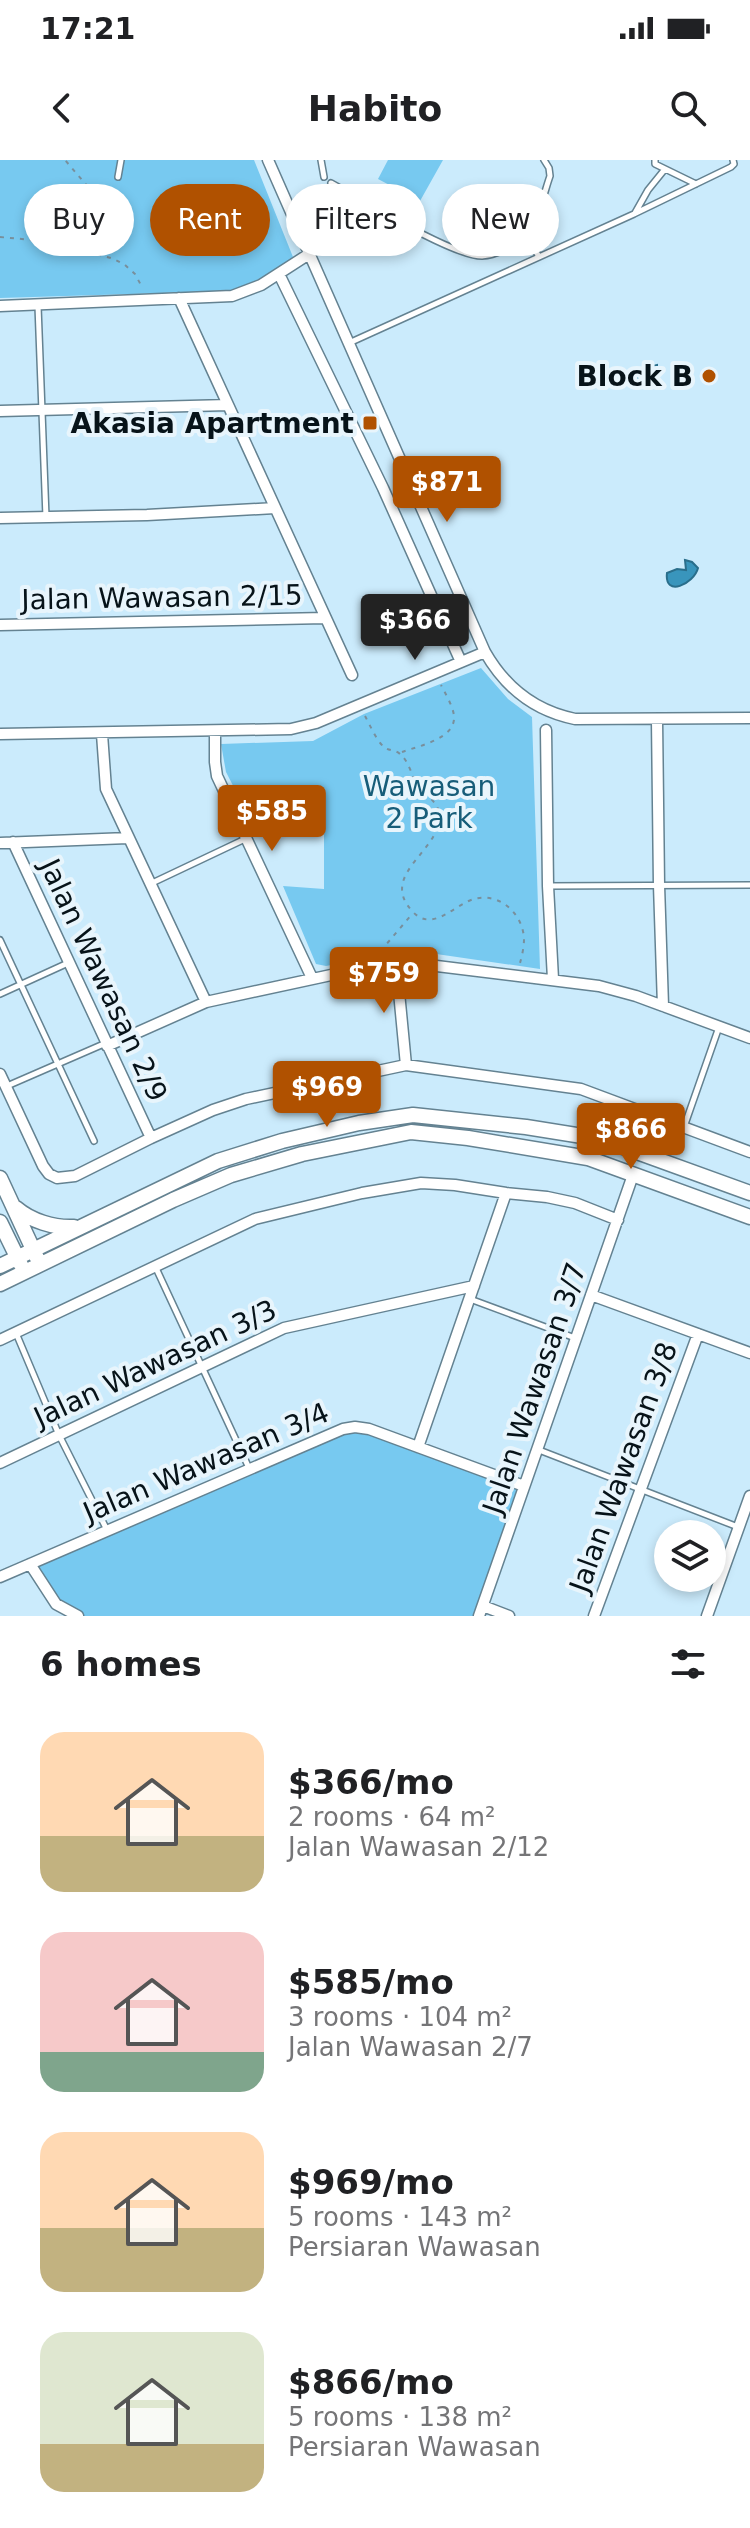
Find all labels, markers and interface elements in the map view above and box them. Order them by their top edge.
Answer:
text: 17:21 [40,11,136,46]
icon: back [40,86,84,130]
icon: search [666,86,710,130]
text: Habito [308,88,442,129]
chip: Buy [24,184,134,256]
chip: Rent [150,184,270,256]
chip: Filters [286,184,426,256]
chip: New [442,184,559,256]
place label: Block B [577,360,693,393]
marker: Block B [700,367,718,385]
place label: Akasia Apartment [71,407,354,440]
marker: Akasia Apartment [361,414,379,432]
pin: $871 [400,456,494,524]
text: $871 [411,467,483,497]
street label: Jalan Wawasan 2/15 [19,579,303,616]
pin: $366 [368,594,462,662]
text: $366 [379,605,451,635]
park label: Wawasan 2 Park [363,770,495,835]
pin: $585 [225,785,319,853]
text: $585 [236,796,308,826]
street label: Jalan Wawasan 2/9 [32,852,174,1107]
pin: $759 [337,947,431,1015]
text: $759 [348,958,420,988]
pin: $969 [280,1061,374,1129]
text: $969 [291,1072,363,1102]
pin: $866 [584,1103,678,1171]
text: $866 [595,1114,667,1144]
street label: Jalan Wawasan 3/7 [475,1258,593,1520]
street label: Jalan Wawasan 3/3 [27,1293,282,1435]
street label: Jalan Wawasan 3/8 [562,1338,684,1599]
street label: Jalan Wawasan 3/4 [77,1396,334,1530]
map controls [654,1520,726,1592]
button: layers [654,1520,726,1592]
icon: filters [666,1642,710,1686]
text: 6 homes [40,1644,202,1684]
text: $366/mo [288,1762,454,1802]
icon: home [104,1764,200,1860]
text: 2 rooms · 64 m² [288,1802,496,1832]
text: Jalan Wawasan 2/12 [288,1832,549,1862]
text: $585/mo [288,1962,454,2002]
icon: home [104,1964,200,2060]
text: 3 rooms · 104 m² [288,2002,512,2032]
text: Jalan Wawasan 2/7 [288,2032,533,2062]
text: $969/mo [288,2162,454,2202]
icon: home [104,2164,200,2260]
text: 5 rooms · 143 m² [288,2202,512,2232]
text: Persiaran Wawasan [288,2232,541,2262]
text: $866/mo [288,2362,454,2402]
icon: home [104,2364,200,2460]
text: 5 rooms · 138 m² [288,2402,512,2432]
text: Persiaran Wawasan [288,2432,541,2462]

